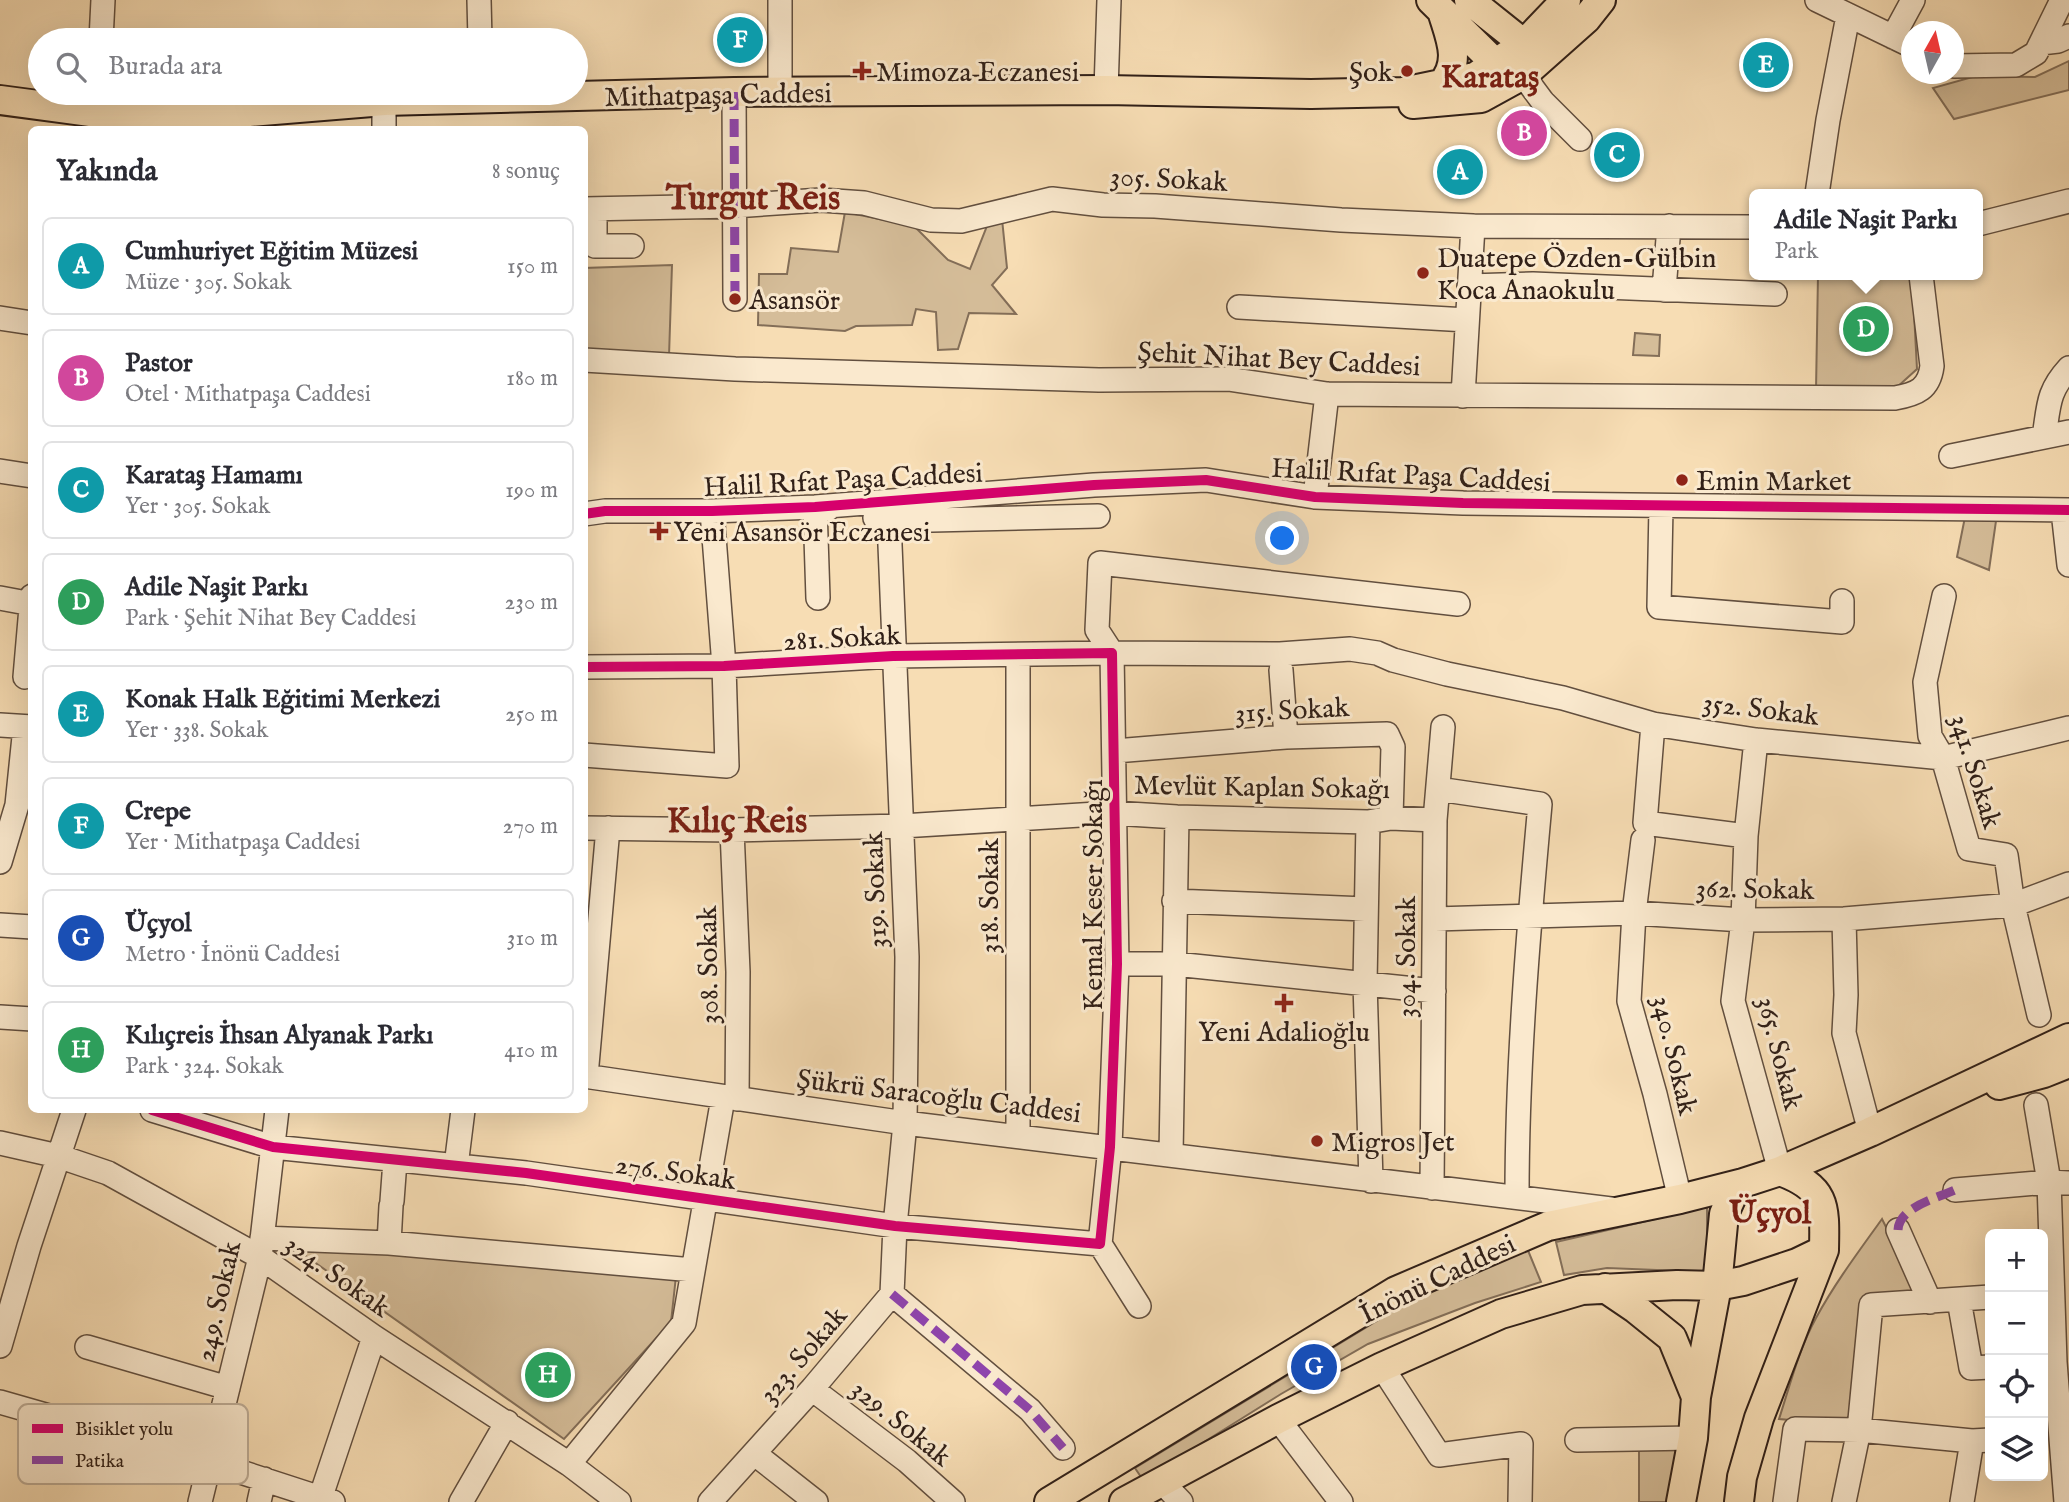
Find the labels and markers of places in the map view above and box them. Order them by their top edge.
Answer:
pin: F [717,14,763,66]
pin: E [1743,39,1789,91]
place label: Mimoza Eczanesi [876,56,1079,91]
place label: Şok [1349,56,1394,91]
marker: Mimoza Eczanesi [854,63,870,79]
marker: Şok [1399,63,1415,79]
pin: B [1501,107,1547,159]
pin: C [1594,129,1640,181]
pin: A [1437,146,1483,198]
place label: Duatepe Özden-Gülbin Koca Anaokulu [1437,242,1716,309]
marker: Duatepe Özden-Gülbin Koca Anaokulu [1415,265,1431,281]
place label: Asansör [748,284,840,319]
marker: Asansör [727,291,743,307]
pin: D [1843,303,1889,355]
place label: Emin Market [1696,465,1852,500]
marker: Emin Market [1674,472,1690,488]
place label: Yeni Asansör Eczanesi [673,516,930,551]
marker: Yeni Asansör Eczanesi [651,523,667,539]
marker: Yeni Adalioğlu [1276,995,1292,1011]
place label: Yeni Adalioğlu [1198,1016,1370,1051]
place label: Migros Jet [1331,1126,1455,1161]
marker: Migros Jet [1309,1133,1325,1149]
pin: G [1291,1341,1337,1393]
pin: H [525,1349,571,1401]

